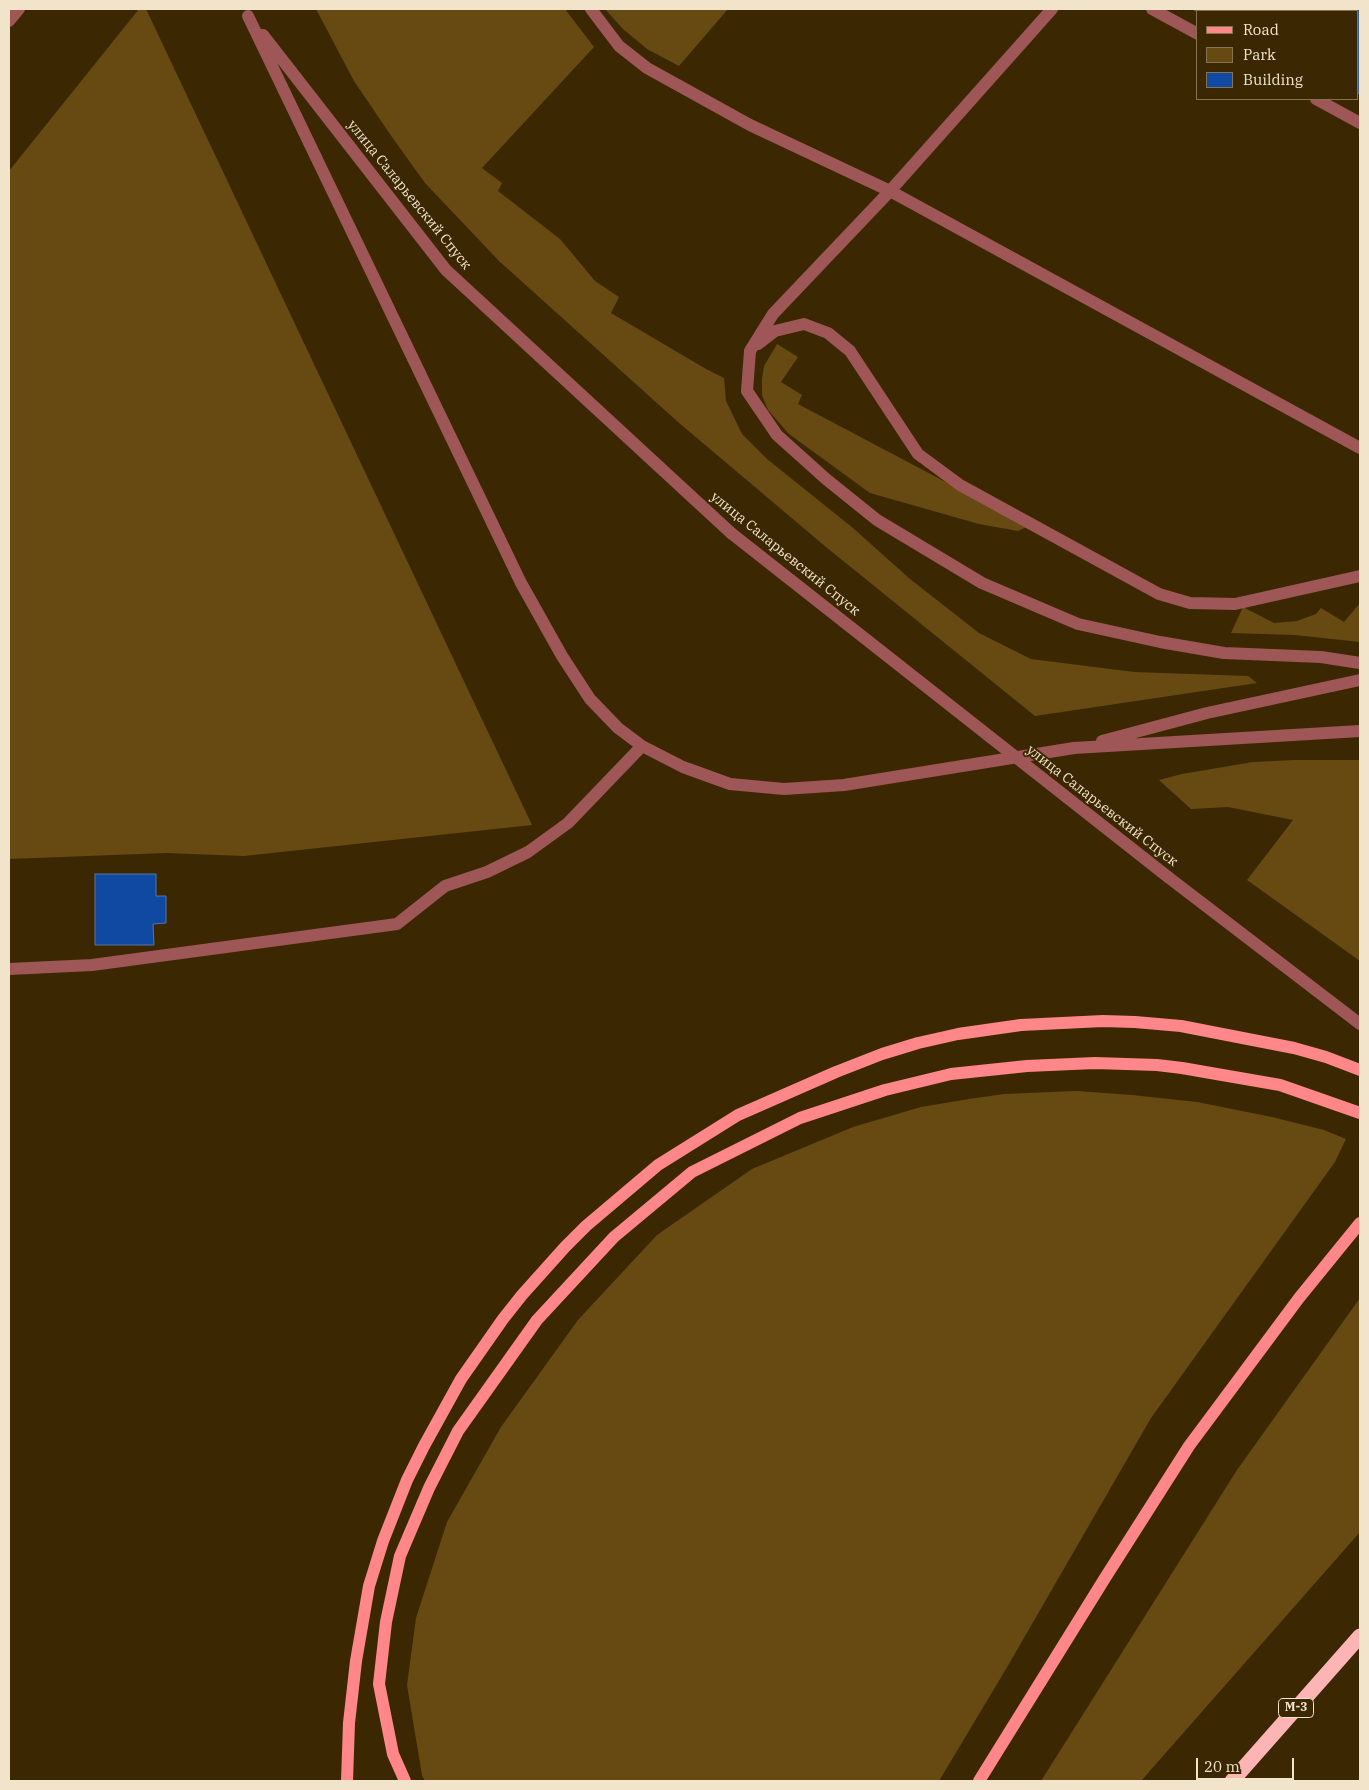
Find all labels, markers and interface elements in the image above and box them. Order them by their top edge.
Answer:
legend [1196,10,1359,100]
text: Road [1243,20,1279,39]
text: Park [1243,45,1276,64]
text: Building [1243,70,1303,89]
street label: улица Саларьевский Спуск [344,117,474,273]
street label: улица Саларьевский Спуск [707,489,863,619]
street label: улица Саларьевский Спуск [1023,742,1181,870]
road number: М-3 [1278,1699,1314,1718]
scale bar [1199,1748,1296,1780]
text: 20 m [1204,1757,1240,1776]

